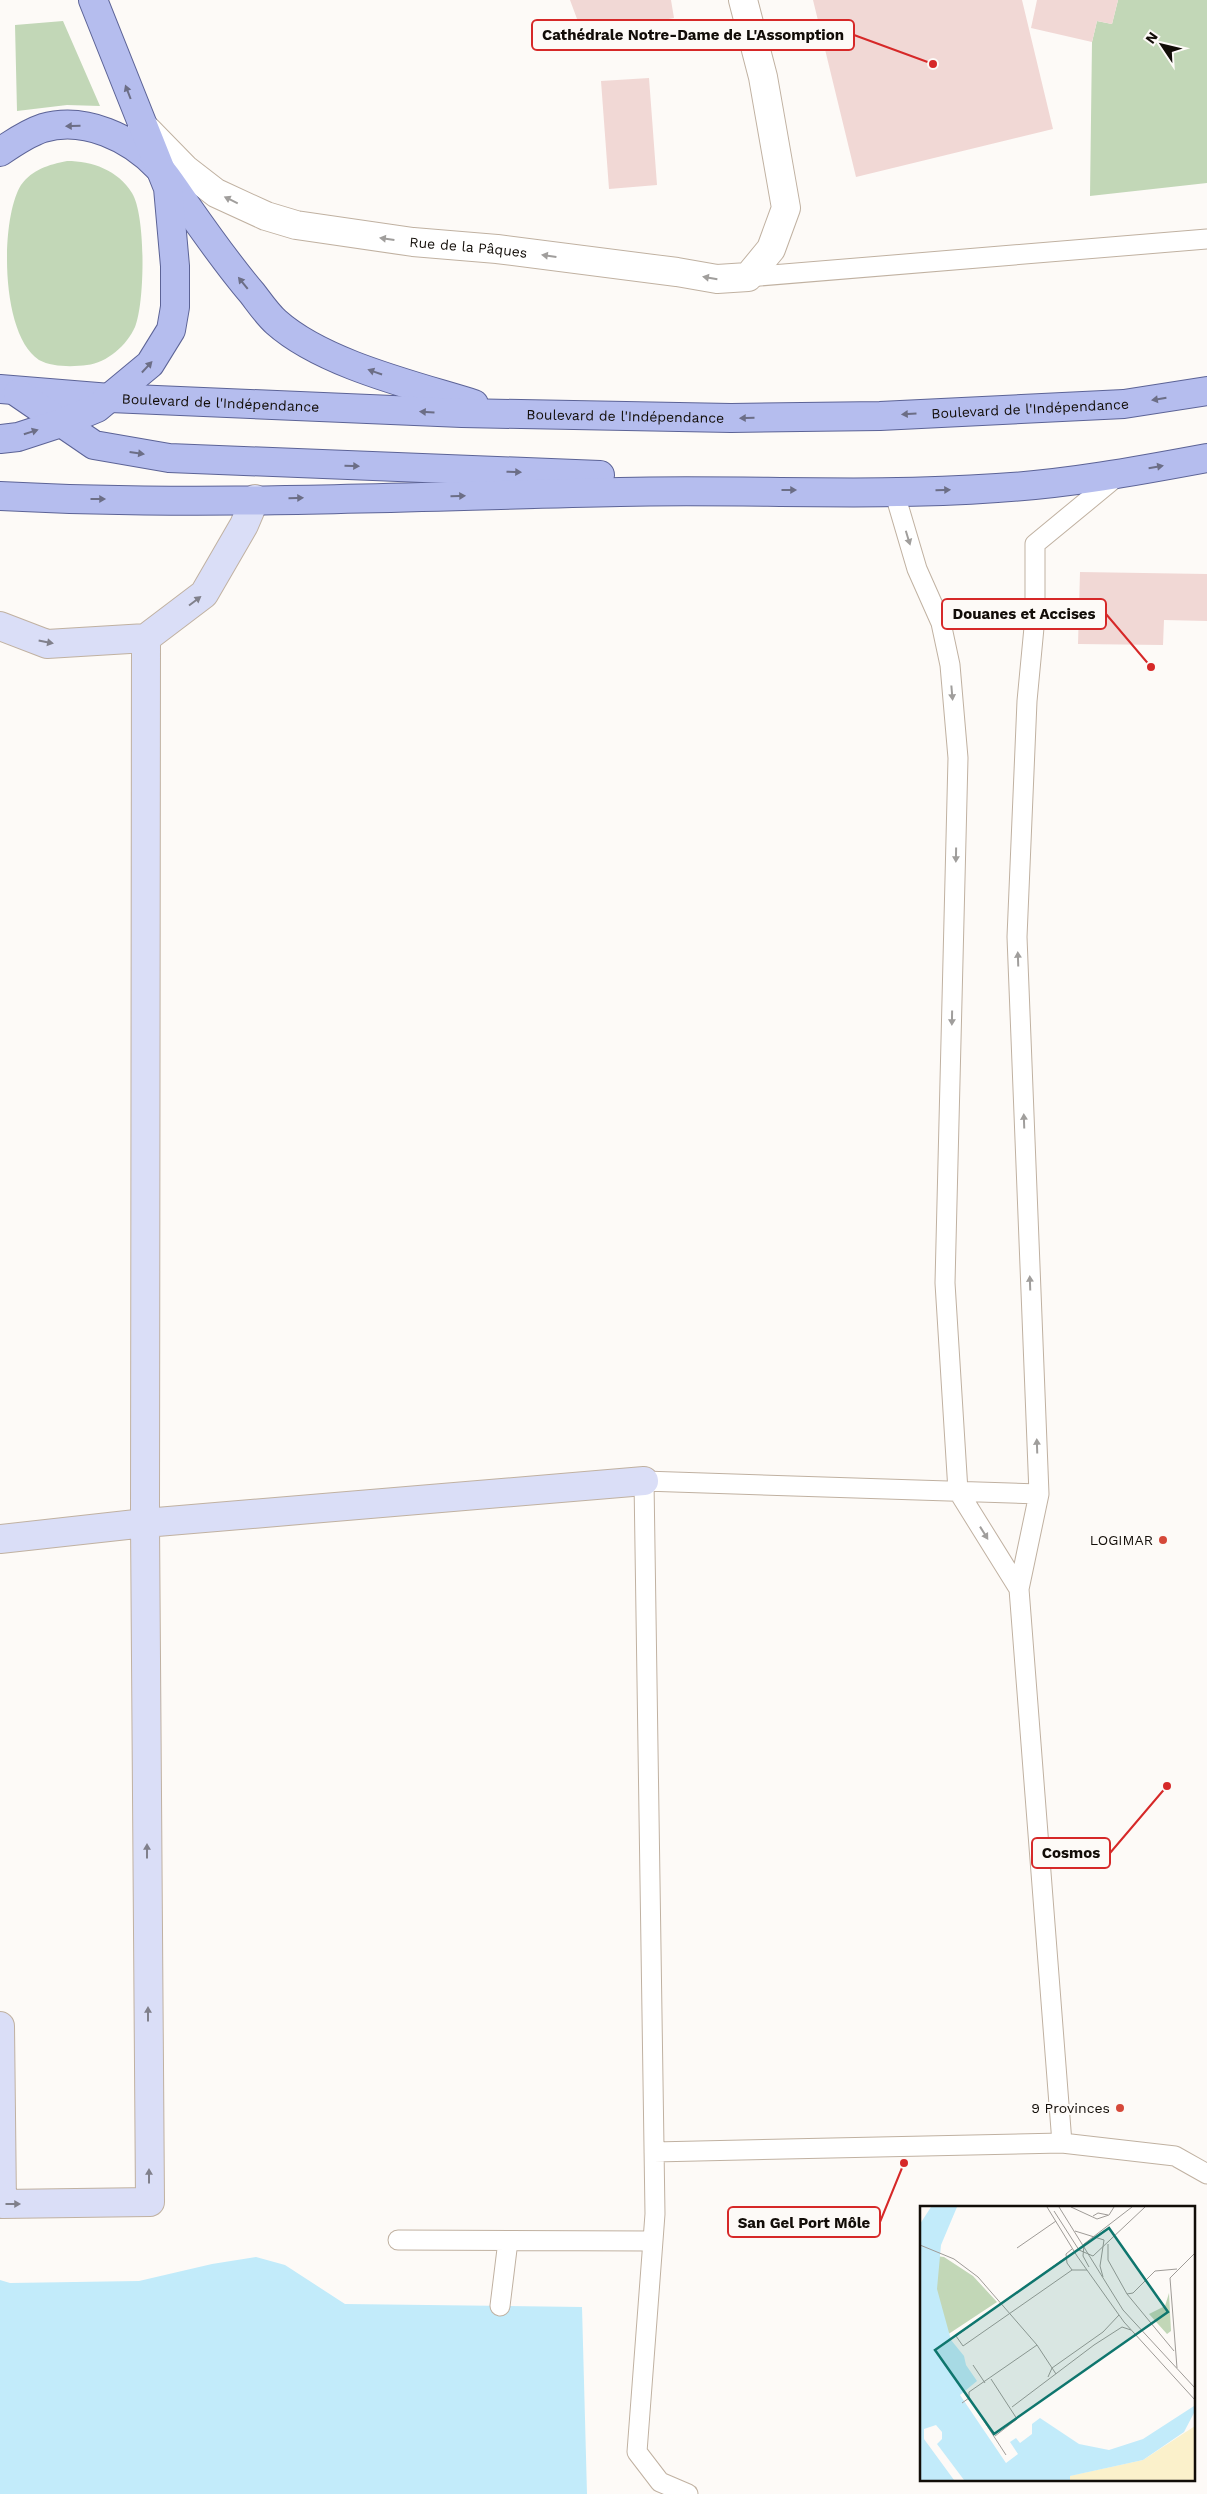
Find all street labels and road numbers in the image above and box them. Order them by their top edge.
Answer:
street label: Rue de la Pâques [409,234,528,261]
street label: Boulevard de l'Indépendance [121,391,320,415]
street label: Boulevard de l'Indépendance [931,395,1130,421]
street label: Boulevard de l'Indépendance [526,406,724,426]

